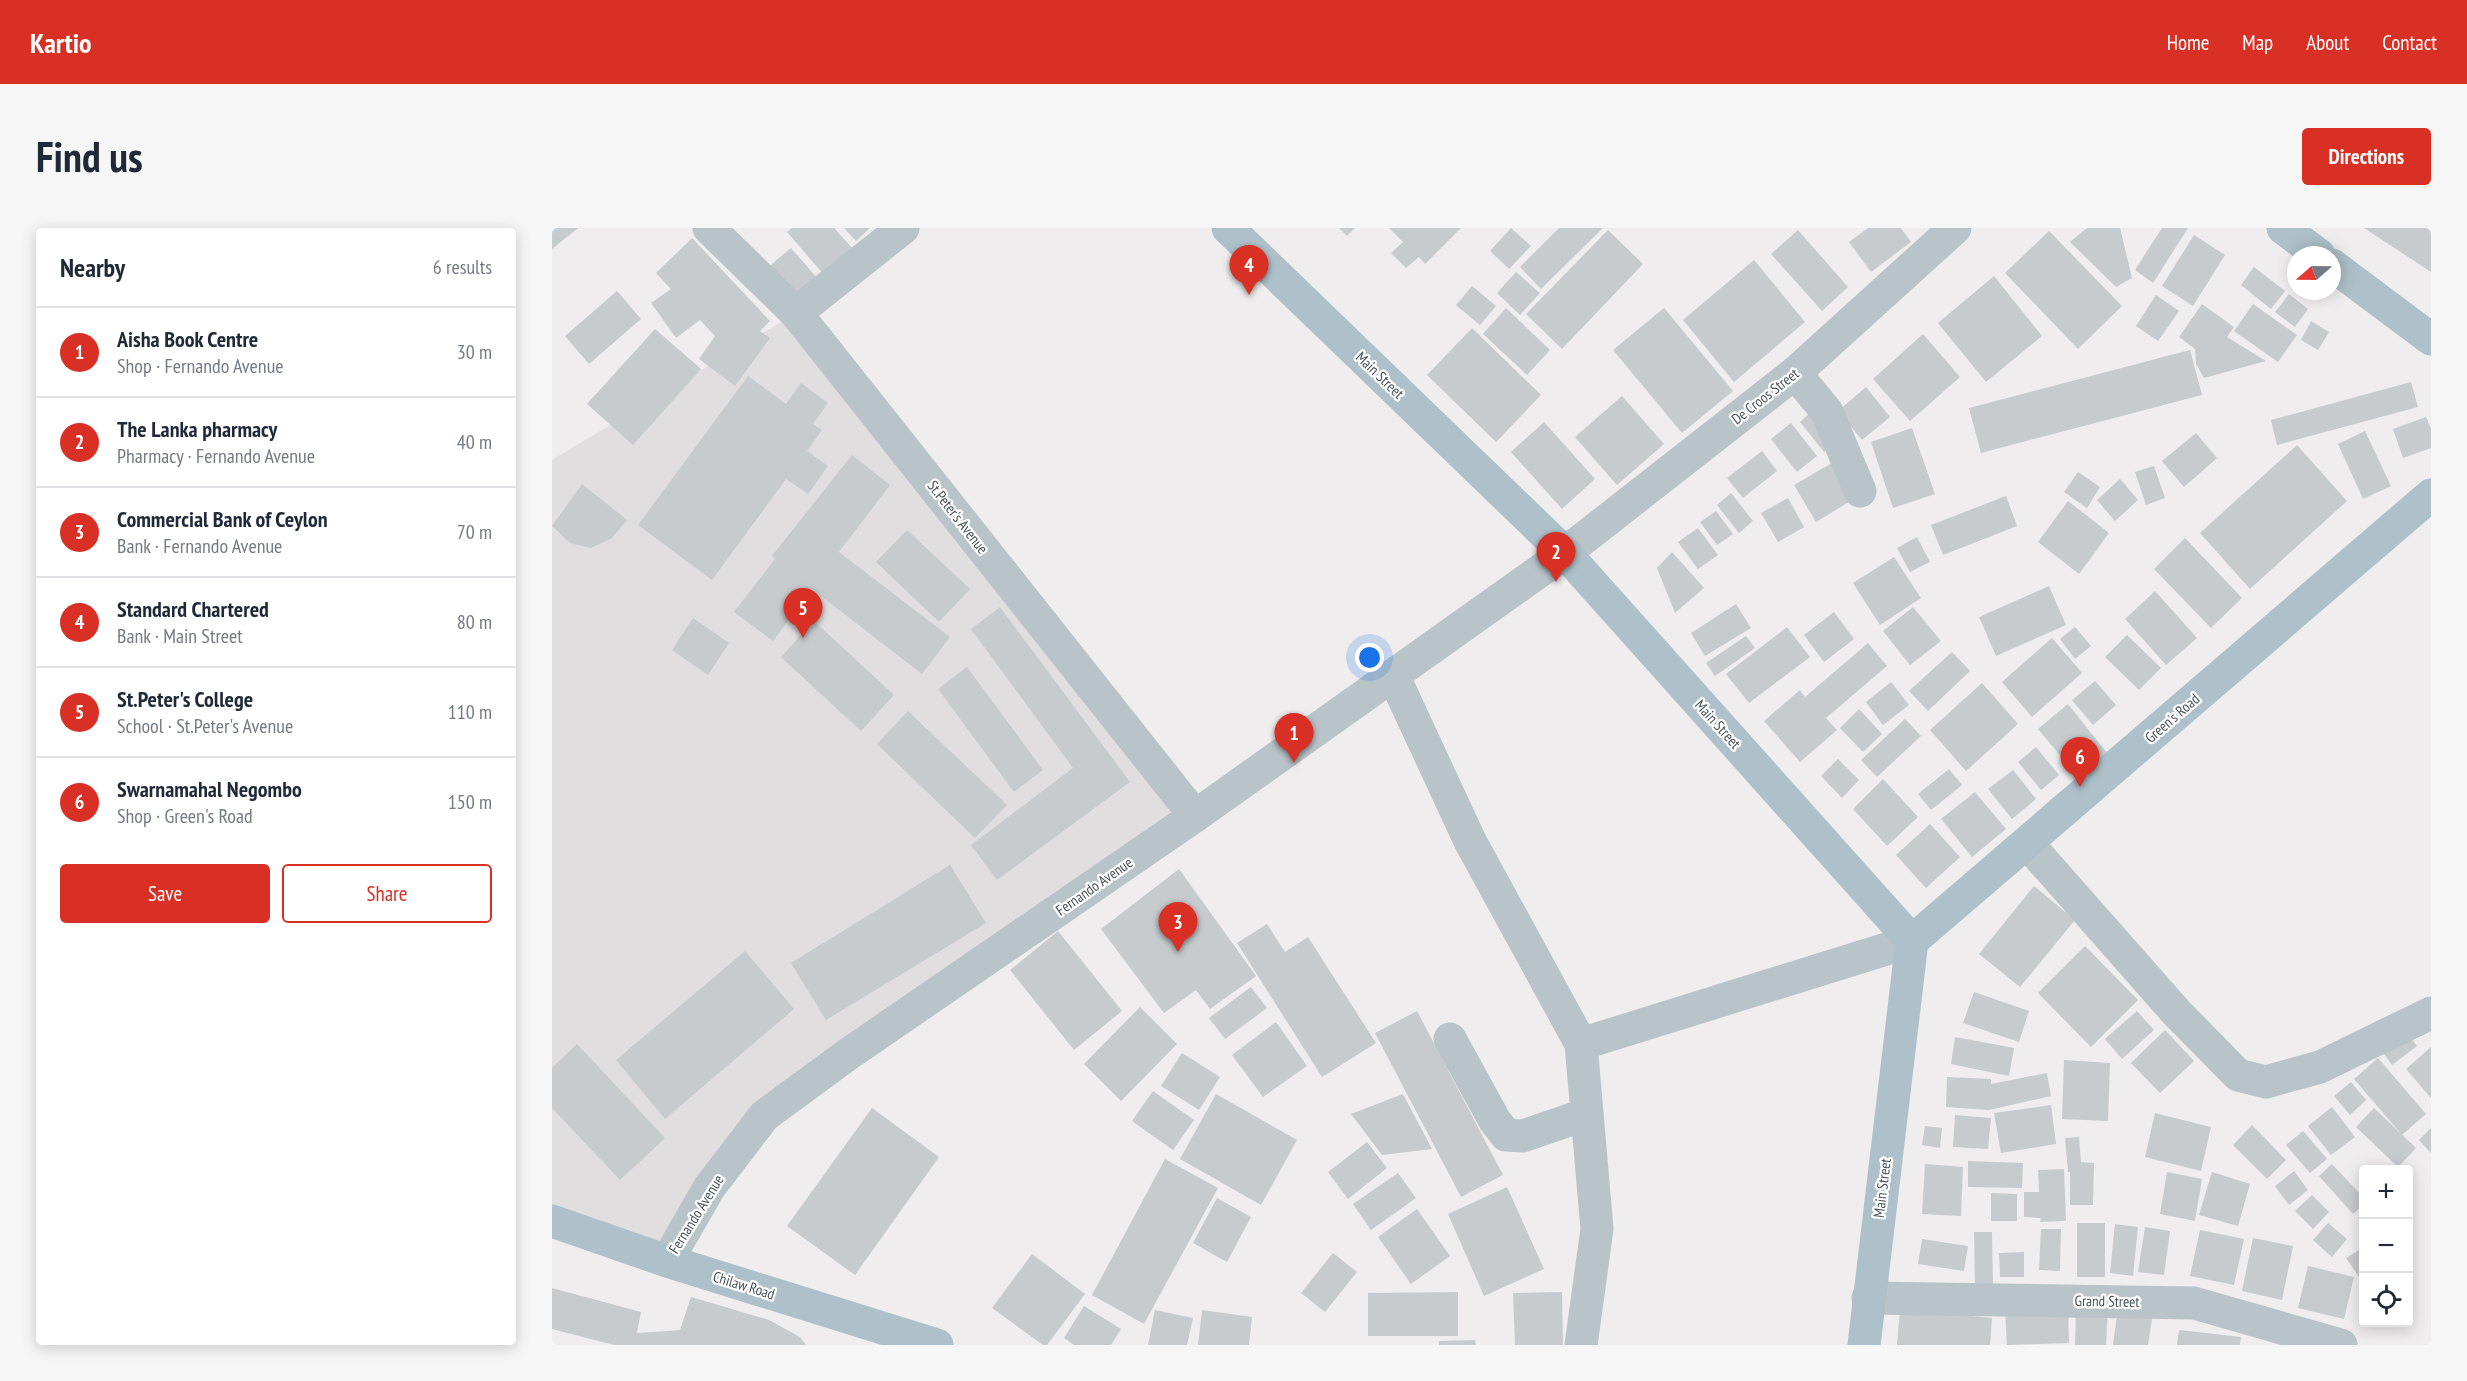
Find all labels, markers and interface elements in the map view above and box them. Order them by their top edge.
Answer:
text: Kartio [30,24,92,61]
text: Home [2167,29,2209,56]
text: Map [2242,29,2273,56]
text: About [2306,29,2349,56]
text: Contact [2382,29,2437,56]
button: Directions [2302,128,2431,185]
text: Find us [36,129,143,184]
pin: 4 [1230,245,1268,295]
north arrow [2287,246,2341,300]
text: Nearby [60,251,125,284]
text: 6 results [433,254,492,280]
text: Aisha Book Centre [117,325,258,353]
text: 1 [75,339,84,365]
text: 30 m [457,339,492,365]
street label: Main Street [1352,347,1408,403]
text: Shop · Fernando Avenue [117,353,284,379]
street label: De Croos Street [1728,364,1802,428]
text: The Lanka pharmacy [117,415,277,443]
text: 2 [75,429,84,455]
text: 40 m [457,429,492,455]
text: Pharmacy · Fernando Avenue [117,443,315,469]
street label: St.Peter's Avenue [923,477,993,557]
text: Commercial Bank of Ceylon [117,505,328,533]
text: 3 [75,519,84,545]
text: 70 m [457,519,492,545]
pin: 2 [1536,532,1576,582]
text: Bank · Fernando Avenue [117,533,282,559]
pin: 5 [784,588,822,638]
text: Standard Chartered [117,595,269,623]
text: 4 [75,609,84,635]
text: 80 m [457,609,492,635]
text: Bank · Main Street [117,623,243,649]
your location [1355,643,1384,672]
text: St.Peter's College [117,685,253,713]
street label: Green's Road [2141,689,2203,747]
street label: Main Street [1691,695,1745,753]
text: 5 [75,699,84,725]
text: 110 m [448,699,492,725]
text: School · St.Peter's Avenue [117,713,293,739]
pin: 1 [1274,714,1314,763]
pin: 6 [2060,738,2099,787]
text: Swarnamahal Negombo [117,775,302,803]
text: 6 [75,789,84,815]
text: 150 m [448,789,492,815]
text: Shop · Green's Road [117,803,253,829]
street label: Fernando Avenue [1052,853,1136,919]
button: Save [60,864,270,923]
button: Share [282,864,492,923]
pin: 3 [1158,902,1198,952]
street label: Main Street [1869,1157,1895,1219]
map controls [2359,1165,2413,1327]
button: + [2359,1165,2413,1219]
street label: Fernando Avenue [664,1171,728,1257]
button: − [2359,1219,2413,1273]
street label: Chilaw Road [711,1267,777,1303]
button: locate [2359,1273,2413,1327]
street label: Grand Street [2074,1291,2140,1311]

